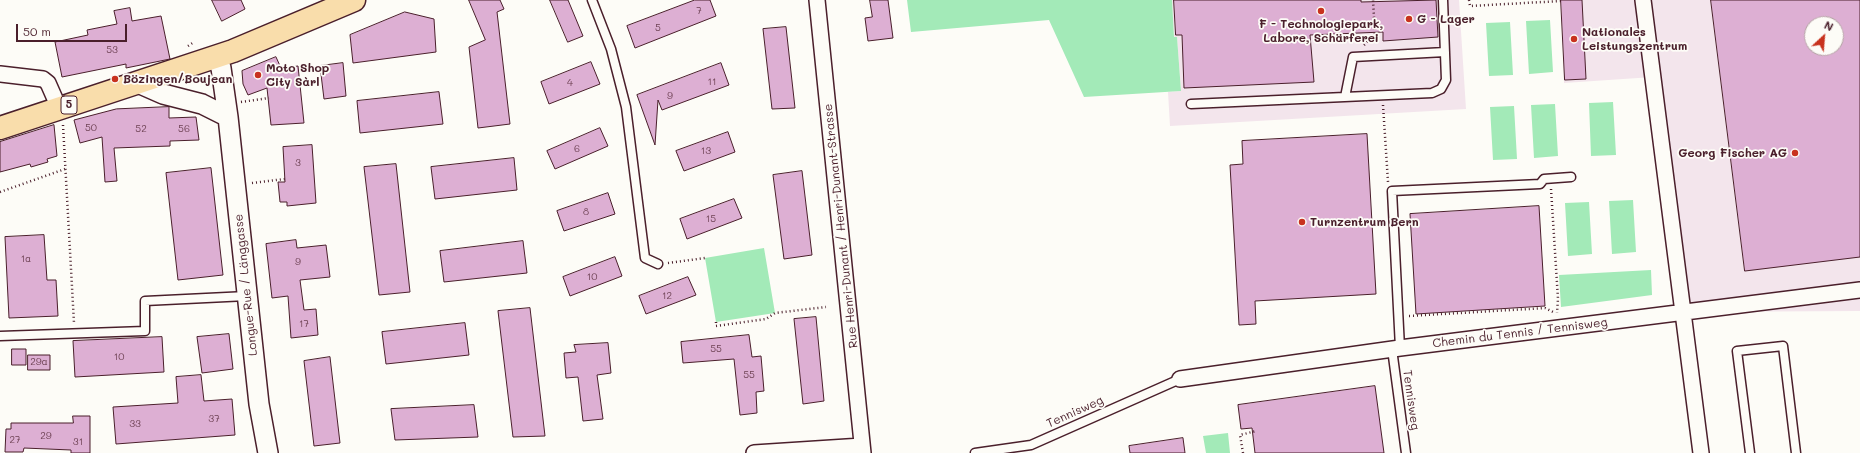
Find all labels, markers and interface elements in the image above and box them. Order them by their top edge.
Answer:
house number: 7 [696,5,702,17]
marker: F - Technologiepark, Labore, Schärferei [1316,6,1326,16]
place label: G - Lager [1417,12,1475,26]
marker: G - Lager [1404,14,1414,24]
scale bar [18,16,129,42]
north arrow [1804,16,1844,56]
place label: F - Technologiepark, Labore, Schärferei [1259,17,1383,45]
text: N [1822,17,1836,34]
house number: 5 [655,22,661,34]
text: 50 m [23,23,51,39]
place label: Nationales Leistungszentrum [1582,25,1687,53]
marker: Nationales Leistungszentrum [1569,34,1579,44]
house number: 53 [106,44,118,56]
place label: Moto Shop City Sàrl [266,61,329,89]
marker: Moto Shop City Sàrl [253,70,263,80]
place label: Bözingen/Boujean [123,72,232,86]
marker: Bözingen/Boujean [110,74,120,84]
house number: 11 [708,76,716,88]
house number: 4 [567,77,573,89]
house number: 9 [667,90,673,102]
road number: 5 [61,96,77,114]
street label: Rue Henri-Dunant / Henri-Dunant-Strasse [821,103,861,349]
house number: 50 [85,122,97,134]
house number: 52 [135,123,147,135]
house number: 56 [178,123,190,135]
house number: 6 [574,143,580,155]
house number: 13 [701,145,711,157]
place label: Georg Fischer AG [1678,146,1787,160]
marker: Georg Fischer AG [1790,148,1800,158]
house number: 3 [295,157,301,169]
house number: 8 [583,206,589,218]
street label: Longue-Rue / Länggasse [231,213,261,357]
house number: 15 [706,213,716,225]
place label: Turnzentrum Bern [1310,215,1419,229]
marker: Turnzentrum Bern [1297,217,1307,227]
house number: 1a [21,253,31,265]
house number: 9 [295,256,301,268]
house number: 10 [587,271,597,283]
house number: 12 [662,290,672,302]
street label: Chemin du Tennis / Tennisweg [1432,315,1608,351]
house number: 17 [299,318,309,330]
house number: 55 [710,343,722,355]
house number: 10 [114,351,124,363]
house number: 29a [30,356,48,368]
house number: 55 [743,369,755,381]
street label: Tennisweg [1400,369,1422,431]
street label: Tennisweg [1044,393,1106,431]
house number: 37 [208,413,220,425]
house number: 33 [129,418,141,430]
house number: 29 [40,430,52,442]
house number: 27 [9,434,21,446]
house number: 31 [73,436,83,448]

